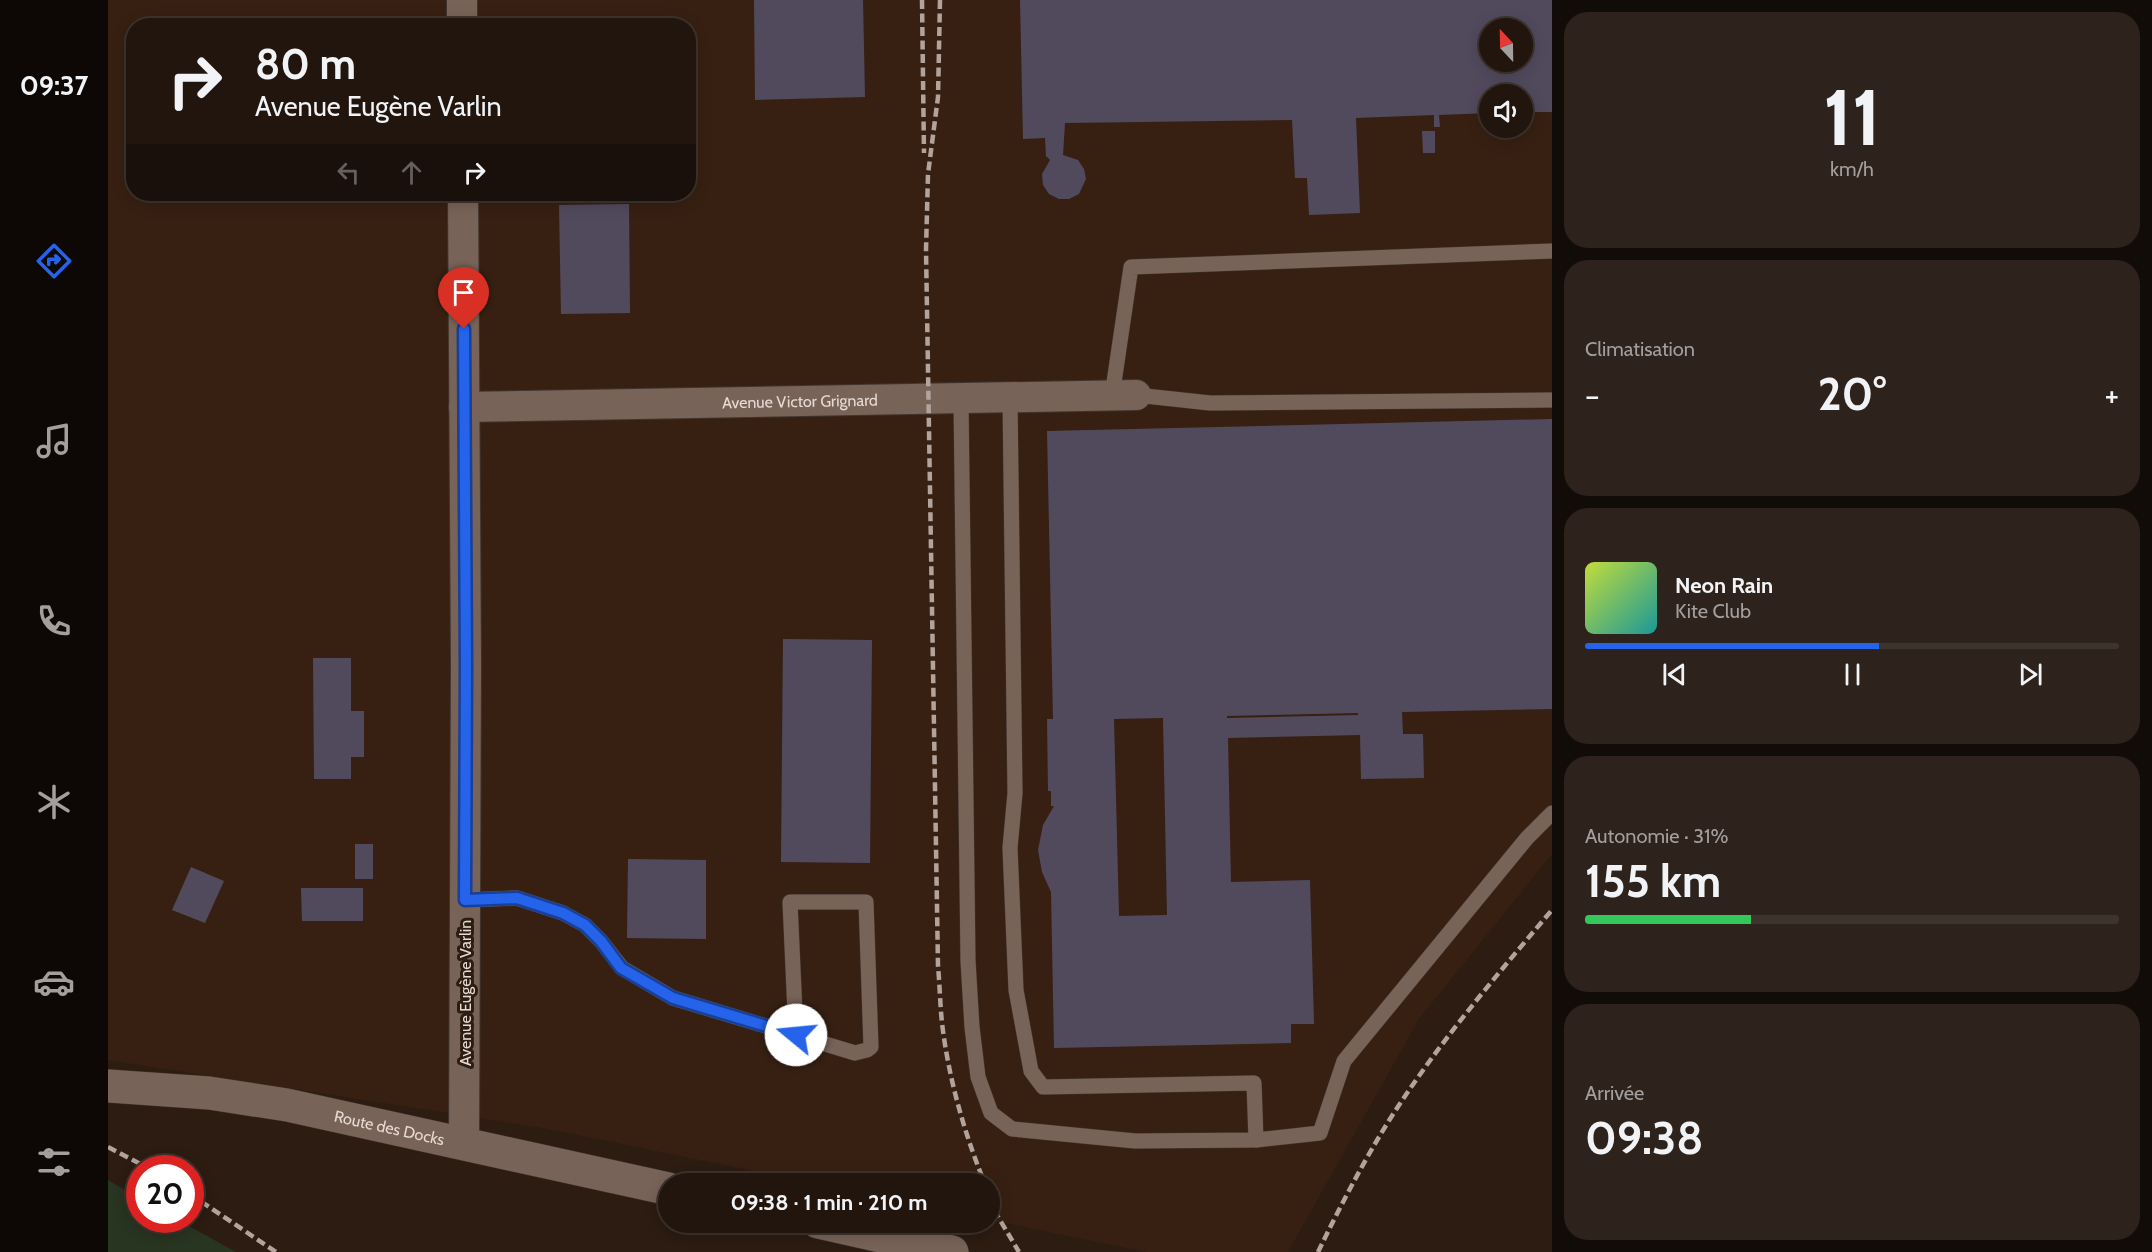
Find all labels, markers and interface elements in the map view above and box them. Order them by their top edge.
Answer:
north arrow [1479,18,1533,72]
map controls [1479,18,1533,138]
text: 80 m [255,38,356,90]
icon: right [156,42,234,120]
text: 09:37 [20,69,88,102]
text: 11 [1823,70,1881,165]
button: sound [1479,84,1533,138]
text: Avenue Eugène Varlin [255,90,502,123]
icon: left [332,156,365,189]
icon: ahead [395,156,428,189]
icon: right [458,156,491,189]
text: km/h [1830,157,1874,181]
icon: directions [33,240,75,282]
pin [438,267,489,329]
icon: arrive [447,276,480,309]
text: Climatisation [1585,337,1695,361]
text: 20° [1818,367,1886,421]
text: − [1585,375,1600,415]
text: + [2104,375,2119,415]
street label: Avenue Victor Grignard [722,390,878,412]
icon: music [33,420,75,462]
text: Neon Rain [1675,572,1773,599]
text: Kite Club [1675,599,1751,623]
icon: phone [33,600,75,642]
icon: previous [1658,658,1691,691]
icon: pause [1836,658,1869,691]
icon: next [2014,658,2047,691]
icon: climate [33,781,75,823]
text: Autonomie · 31% [1585,824,1729,848]
text: 155 km [1585,854,1721,908]
street label: Avenue Eugène Varlin [456,920,475,1066]
icon: car [33,961,75,1003]
position arrow [764,1003,828,1067]
text: Arrivée [1585,1081,1644,1105]
street label: Route des Docks [332,1106,447,1149]
text: 09:38 [1585,1111,1704,1165]
icon: filters [33,1141,75,1183]
speed limit sign: 20 [126,1155,204,1233]
text: 09:38 · 1 min · 210 m [731,1189,927,1216]

